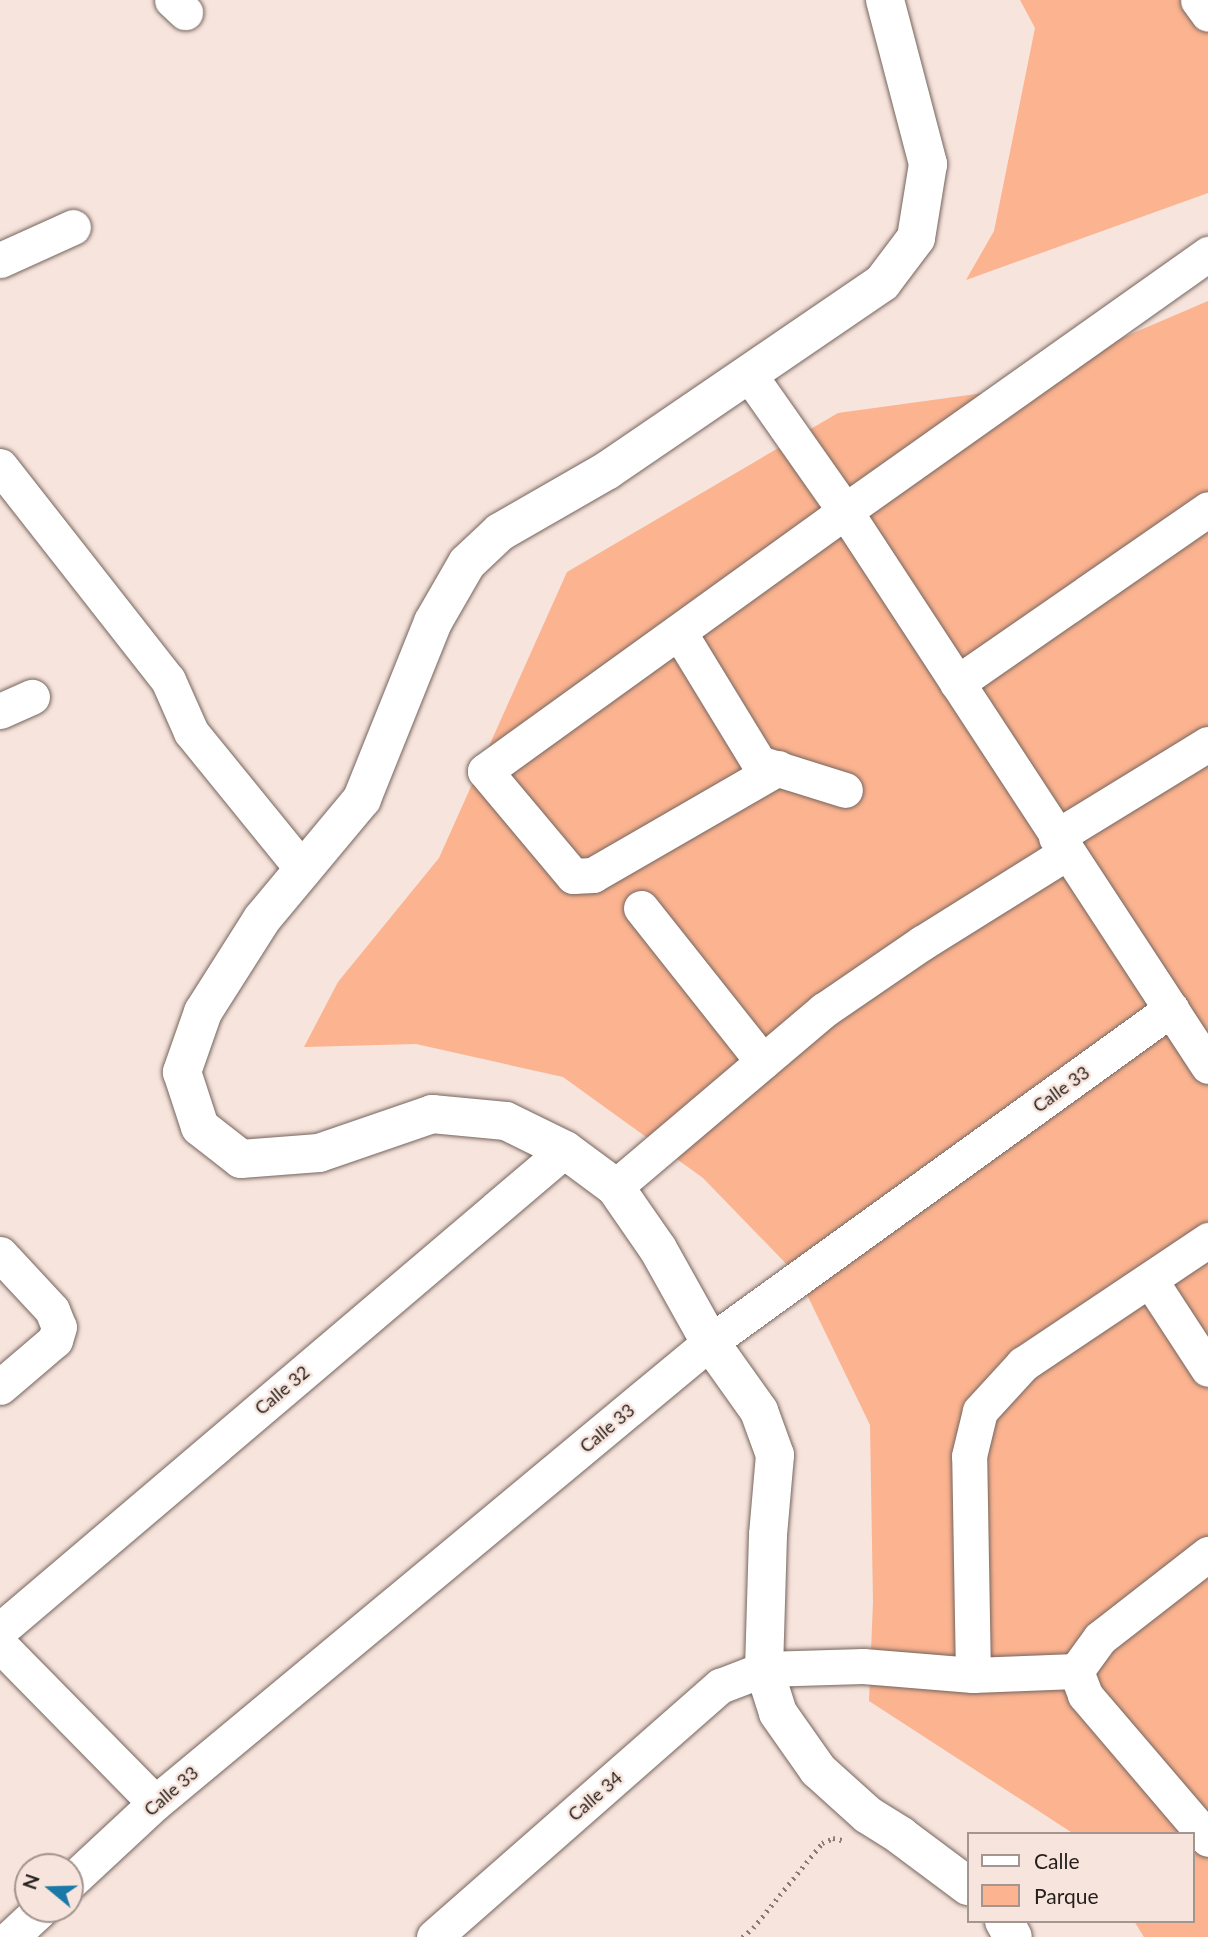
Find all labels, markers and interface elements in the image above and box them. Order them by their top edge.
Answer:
street label: Calle 33 [1029,1061,1093,1117]
street label: Calle 32 [250,1361,314,1419]
street label: Calle 33 [575,1399,639,1457]
street label: Calle 33 [140,1762,202,1820]
street label: Calle 34 [564,1767,626,1825]
legend [967,1832,1194,1923]
text: Calle [1034,1848,1079,1873]
north arrow [14,1853,84,1923]
text: N [17,1871,44,1892]
text: Parque [1034,1883,1099,1908]

